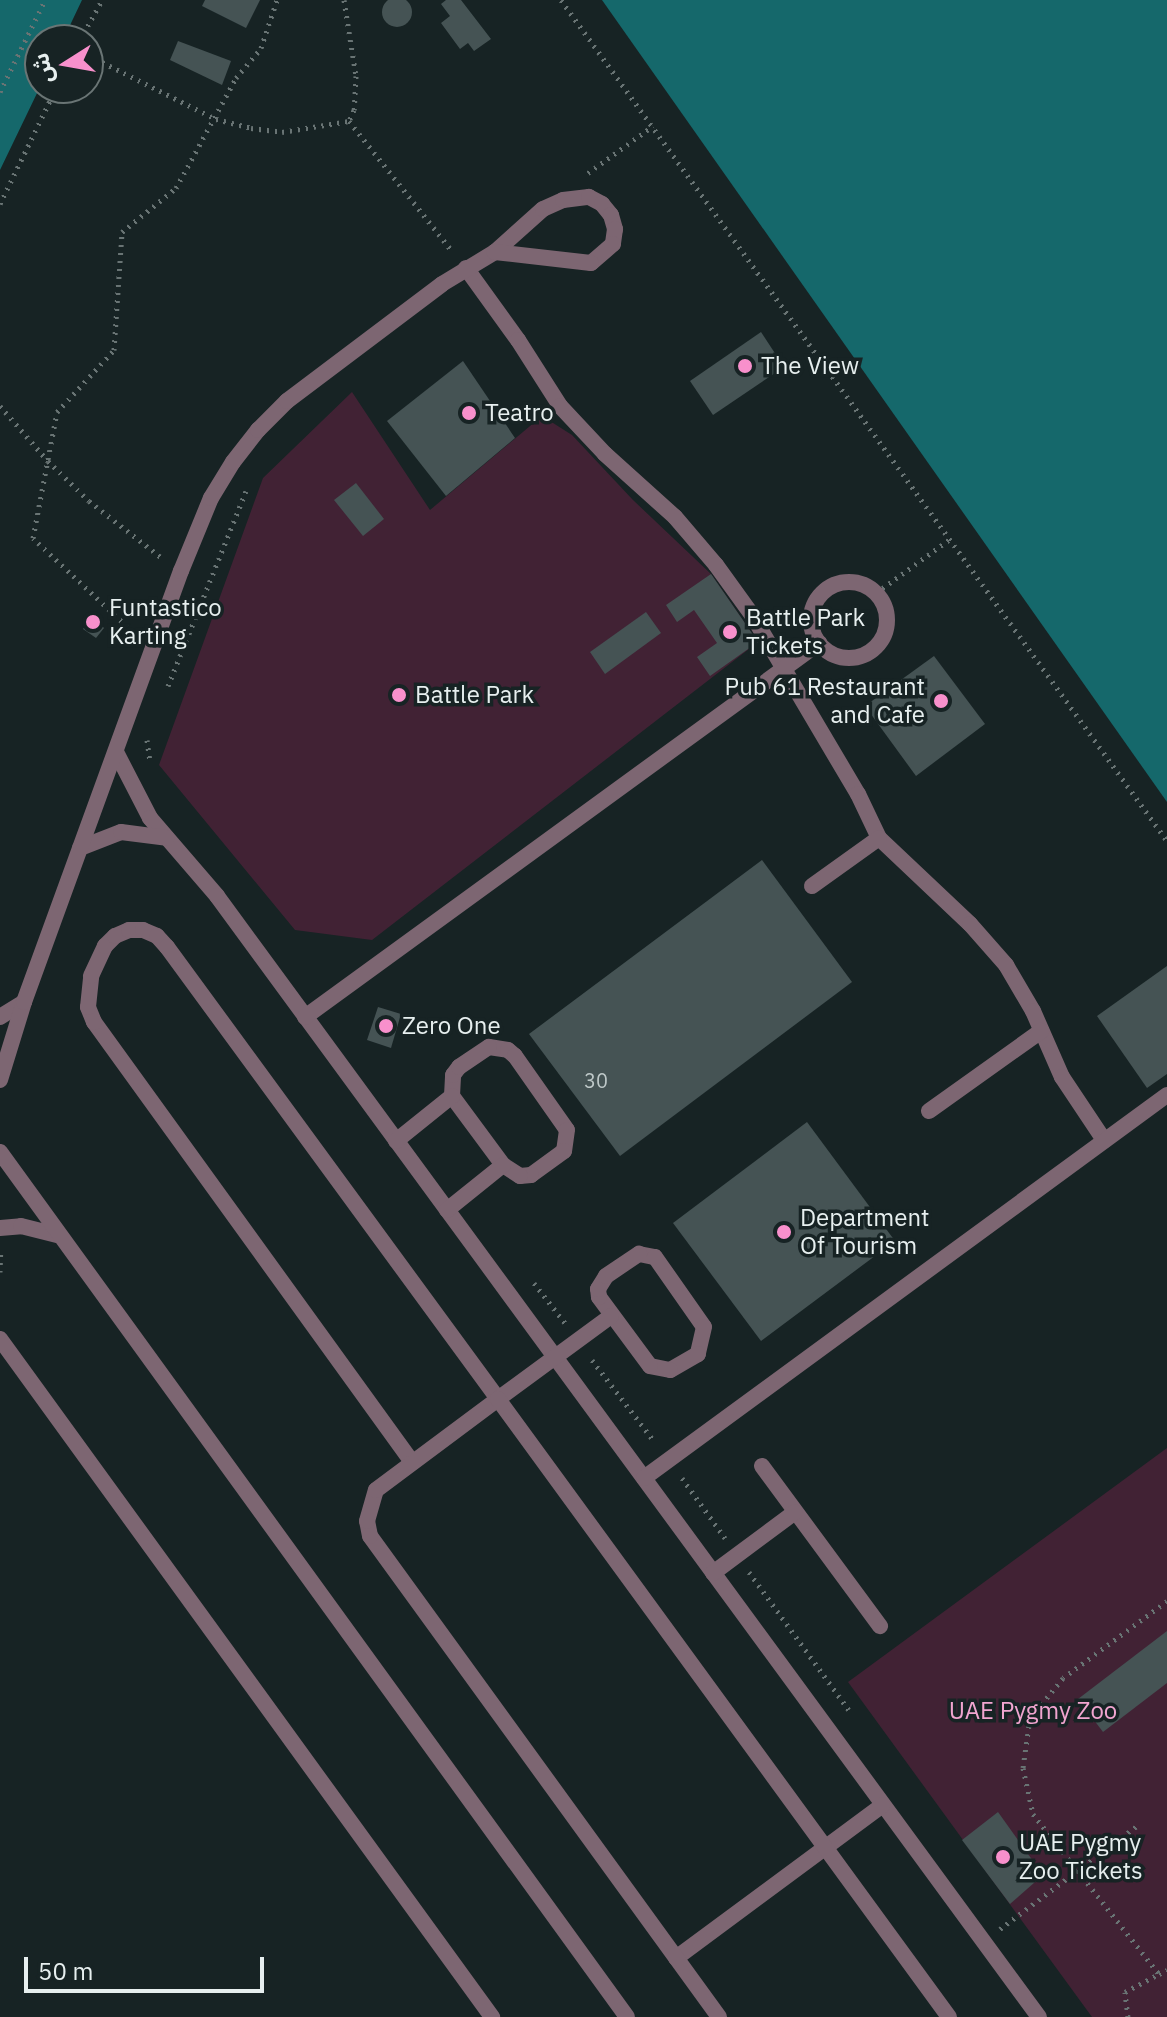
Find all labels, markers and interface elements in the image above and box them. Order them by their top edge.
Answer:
north arrow [24,24,104,104]
text: ش [25,51,59,86]
place label: The View [761,352,859,380]
marker: The View [736,357,754,375]
place label: Teatro [485,399,554,427]
marker: Teatro [460,404,478,422]
place label: Funtastico Karting [109,594,222,650]
place label: Battle Park Tickets [746,604,865,660]
marker: Funtastico Karting [84,613,102,631]
marker: Battle Park Tickets [721,623,739,641]
place label: Pub 61 Restaurant and Cafe [725,673,925,729]
place label: Battle Park [415,681,534,709]
marker: Battle Park [390,686,408,704]
marker: Pub 61 Restaurant and Cafe [932,692,950,710]
place label: Zero One [402,1012,501,1040]
marker: Zero One [377,1017,395,1035]
house number: 30 [584,1068,608,1092]
place label: Department Of Tourism [800,1204,930,1260]
marker: Department Of Tourism [775,1223,793,1241]
park label: UAE Pygmy Zoo [949,1697,1117,1725]
place label: UAE Pygmy Zoo Tickets [1019,1829,1143,1885]
marker: UAE Pygmy Zoo Tickets [994,1848,1012,1866]
scale bar [28,1941,268,1991]
text: 50 m [38,1955,93,1987]

